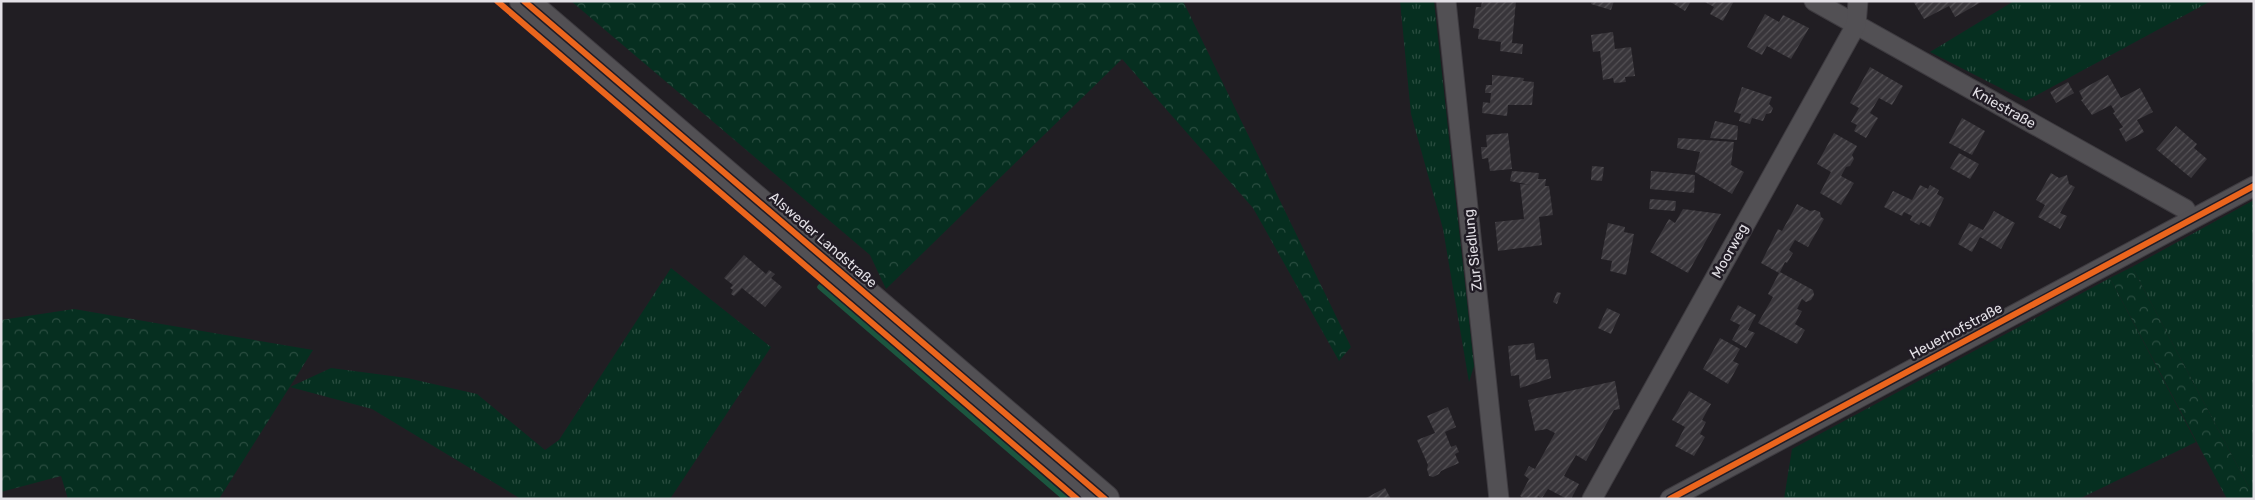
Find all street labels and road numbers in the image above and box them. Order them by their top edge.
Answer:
street label: Kniestraße [1969,84,2039,132]
street label: Alsweder Landstraße [766,189,880,292]
street label: Zur Siedlung [1460,208,1486,292]
street label: Moorweg [1708,221,1752,281]
street label: Heuerhofstraße [1907,299,2006,363]

